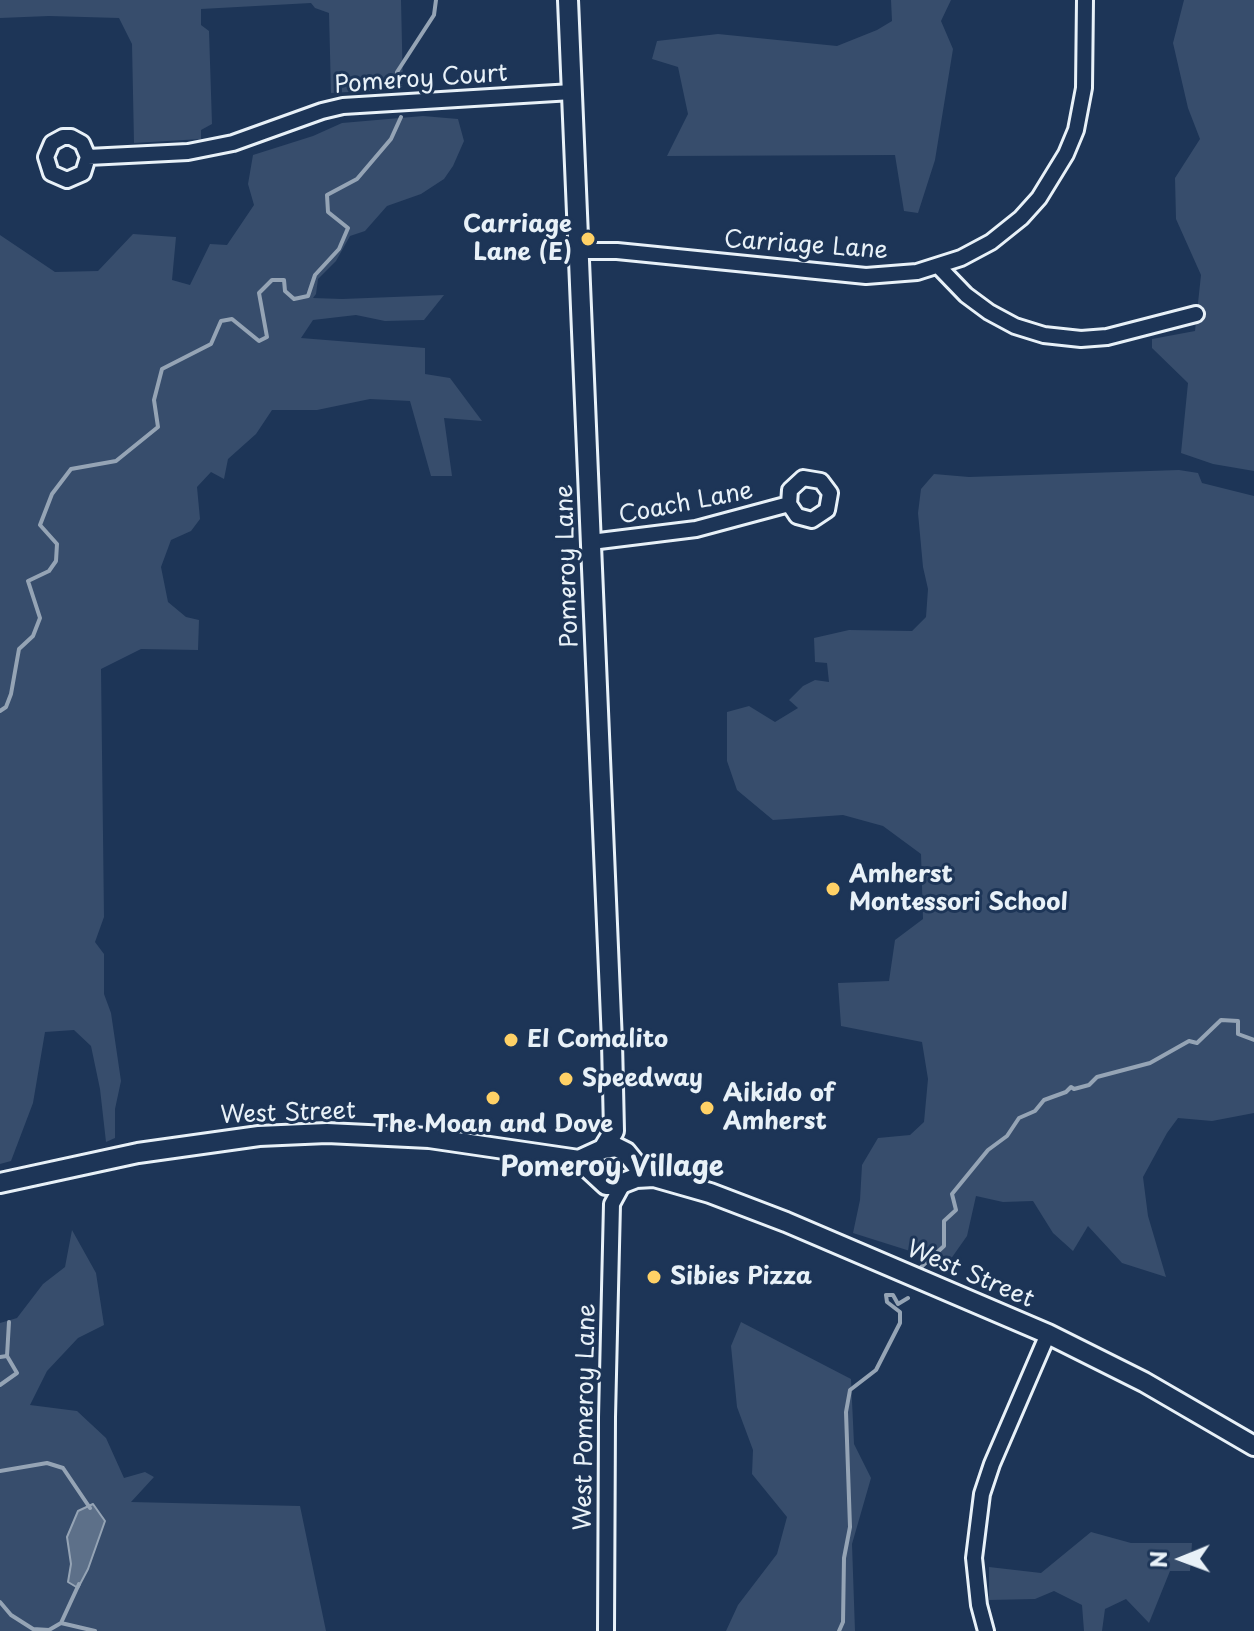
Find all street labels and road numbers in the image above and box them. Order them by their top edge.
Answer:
street label: Pomeroy Court [333,60,509,100]
street label: Carriage Lane [723,226,889,266]
street label: Coach Lane [616,477,756,531]
street label: Pomeroy Lane [551,484,585,648]
street label: West Street [220,1097,356,1131]
street label: West Street [902,1235,1038,1315]
street label: West Pomeroy Lane [570,1303,602,1531]

